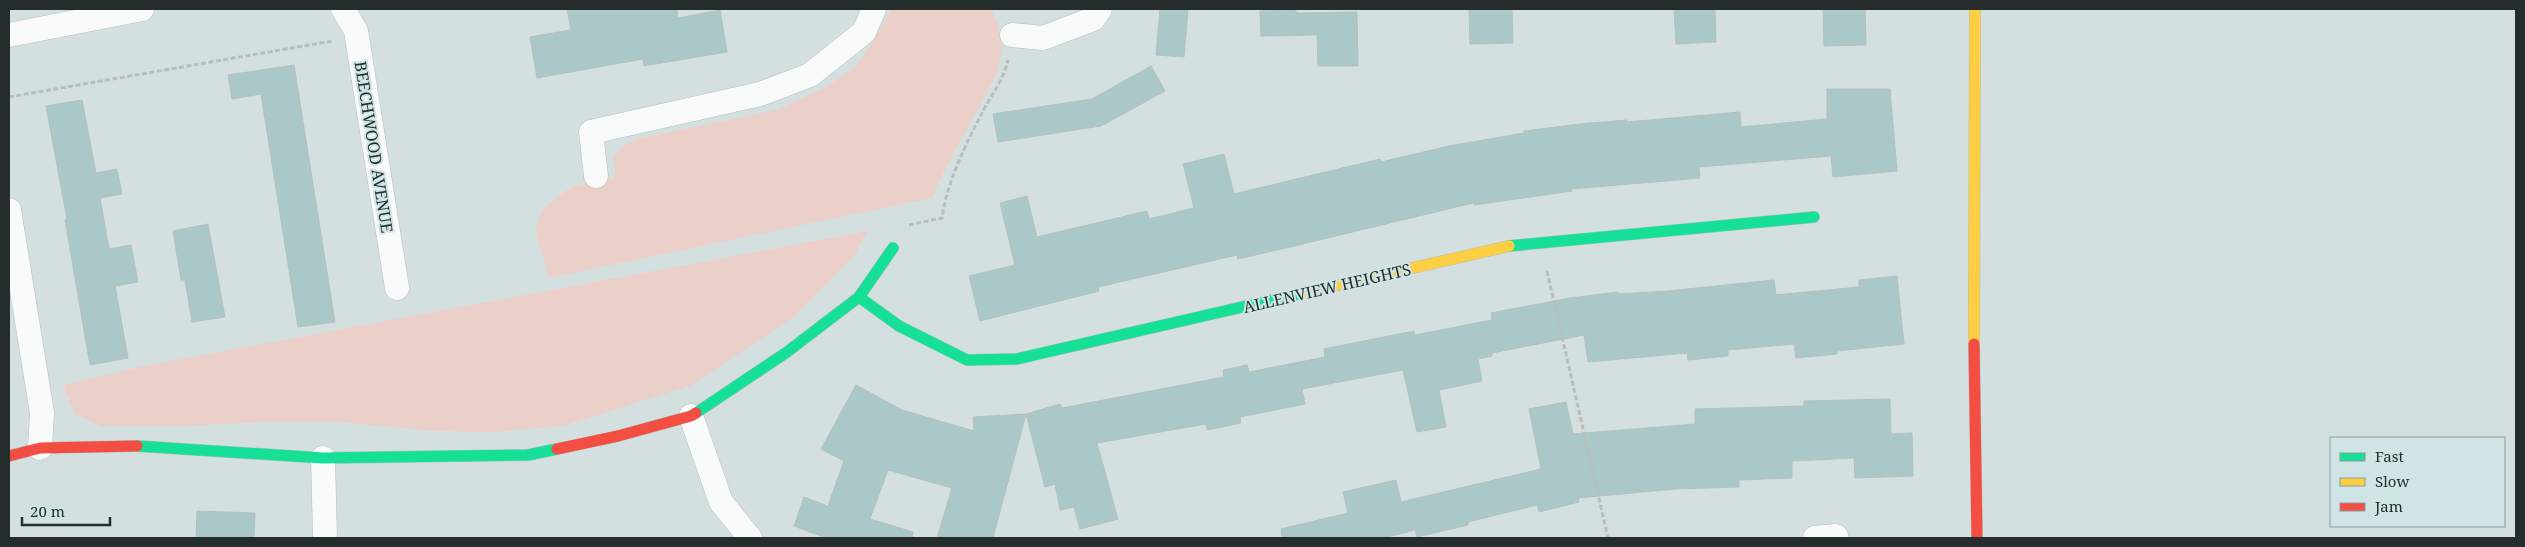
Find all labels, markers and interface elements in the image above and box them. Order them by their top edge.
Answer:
street label: BEECHWOOD AVENUE [350,60,398,234]
street label: ALLENVIEW HEIGHTS [1241,258,1413,318]
legend [2330,437,2505,527]
text: Fast [2375,446,2404,466]
text: Slow [2375,471,2409,491]
scale bar [22,494,110,526]
text: Jam [2374,496,2403,516]
text: 20 m [30,501,65,521]

